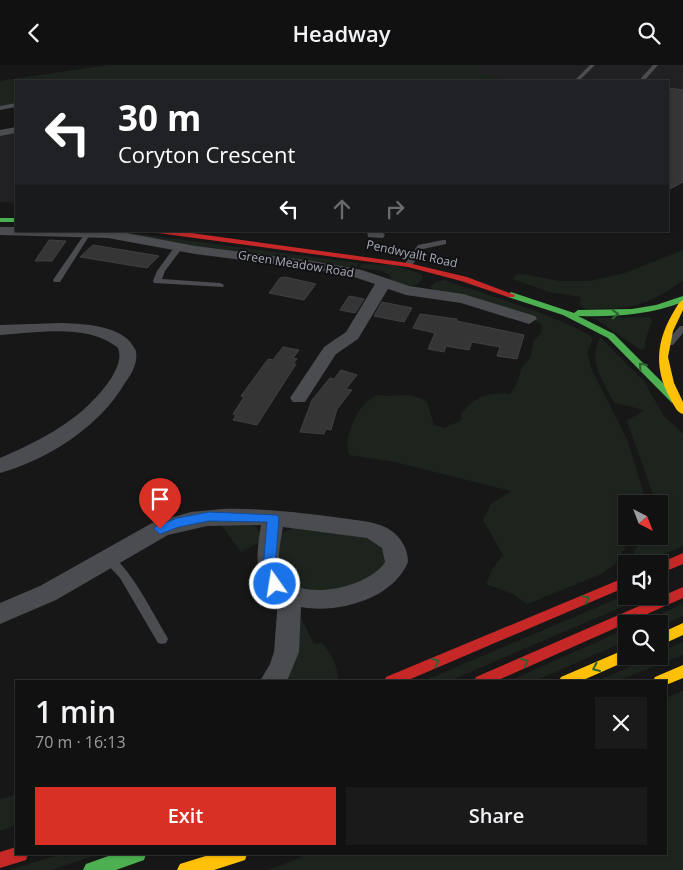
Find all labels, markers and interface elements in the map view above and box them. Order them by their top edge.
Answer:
text: Headway [292,18,391,48]
icon: back [20,19,48,47]
icon: search [635,19,663,47]
text: 30 m [118,94,201,141]
icon: left [35,100,100,165]
text: Coryton Crescent [118,139,295,169]
icon: left [275,195,303,223]
icon: ahead [328,195,356,223]
icon: right [381,195,409,223]
street label: Pendwyallt Road [365,236,459,271]
street label: Green Meadow Road [237,246,355,281]
one-way arrow [611,309,619,320]
one-way arrow [638,363,647,372]
pin [139,478,181,529]
icon: arrive [146,485,174,513]
north arrow [618,495,668,545]
map controls [618,495,668,665]
button: sound [618,555,668,605]
position arrow [248,557,300,609]
one-way arrow [581,595,590,606]
button: search [618,615,668,665]
one-way arrow [520,657,529,668]
one-way arrow [431,658,440,669]
one-way arrow [592,662,601,672]
text: 1 min [35,691,116,732]
button: close [595,697,647,749]
text: 70 m · 16:13 [35,731,126,753]
button: Exit [35,787,336,845]
button: Share [346,787,647,845]

